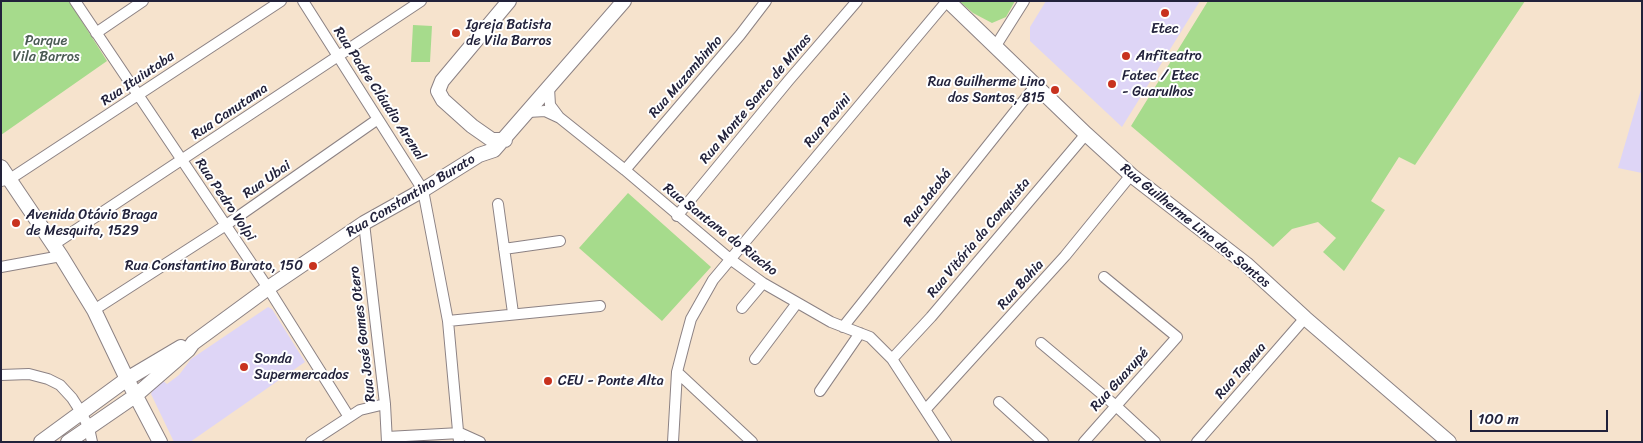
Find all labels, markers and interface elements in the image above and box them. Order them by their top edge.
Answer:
marker: Etec [1159,7,1171,19]
place label: Igreja Batista de Vila Barros [466,17,551,49]
place label: Etec [1151,21,1179,37]
street label: Rua Padre Cláudio Arenal [329,24,429,164]
marker: Igreja Batista de Vila Barros [450,27,462,39]
street label: Rua Monte Santo de Minas [697,31,815,167]
street label: Rua Muzambinho [646,32,726,122]
park label: Parque Vila Barros [12,33,80,65]
street label: Rua Ituiutaba [98,48,178,110]
place label: Anfiteatro [1136,48,1202,64]
marker: Anfiteatro [1120,50,1132,62]
place label: Fatec / Etec - Guarulhos [1122,68,1199,100]
place label: Rua Guilherme Lino dos Santos, 815 [928,74,1045,106]
marker: Fatec / Etec - Guarulhos [1106,78,1118,90]
street label: Rua Canutama [189,80,271,144]
marker: Rua Guilherme Lino dos Santos, 815 [1049,84,1061,96]
street label: Rua Pavini [801,91,855,151]
street label: Rua Constantino Burato [344,151,478,241]
street label: Rua Pedro Volpi [191,156,259,244]
street label: Rua Ubai [240,157,294,203]
street label: Rua Guilherme Lino dos Santos [1117,160,1273,292]
street label: Rua Jatobá [900,166,956,230]
street label: Rua Vitória da Conquista [924,175,1034,301]
street label: Rua Santana do Riacho [660,180,780,280]
place label: Avenida Otávio Braga de Mesquita, 1529 [26,207,157,240]
marker: Avenida Otávio Braga de Mesquita, 1529 [10,217,22,229]
street label: Rua Bahia [994,257,1048,313]
place label: Rua Constantino Burato, 150 [125,258,303,274]
marker: Rua Constantino Burato, 150 [307,260,319,272]
street label: Rua José Gomes Otero [346,265,380,403]
street label: Rua Tapaua [1212,339,1270,403]
street label: Rua Guaxupé [1087,345,1153,415]
place label: Sonda Supermercados [254,351,349,384]
marker: Sonda Supermercados [238,361,250,373]
place label: CEU - Ponte Alta [558,373,664,389]
marker: CEU - Ponte Alta [542,375,554,387]
scale bar [1473,400,1610,432]
text: 100 m [1478,406,1519,432]

